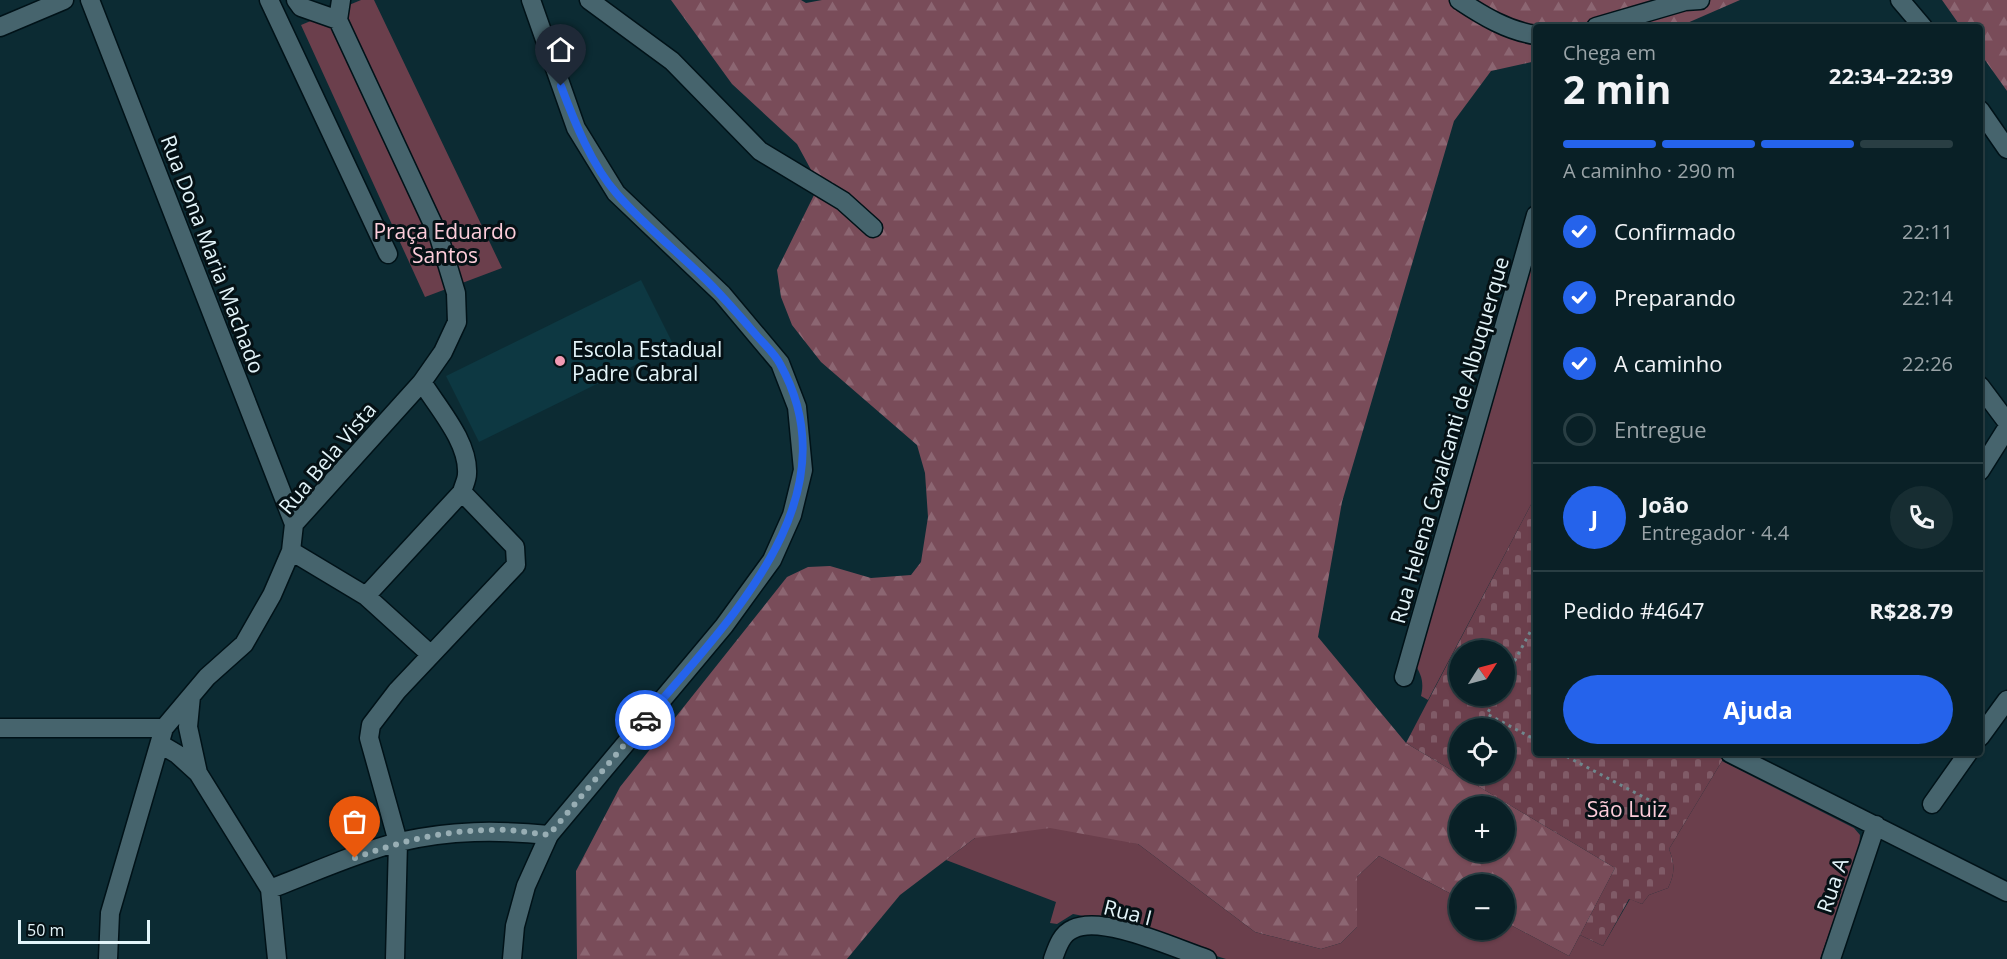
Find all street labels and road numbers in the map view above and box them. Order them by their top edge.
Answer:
street label: Rua Dona Maria Machado [155,131,271,377]
street label: Rua Helena Cavalcanti de Albuquerque [1383,253,1515,627]
street label: Rua Bela Vista [272,396,382,520]
street label: Rua A [1810,853,1855,916]
street label: Rua I [1101,893,1155,931]

